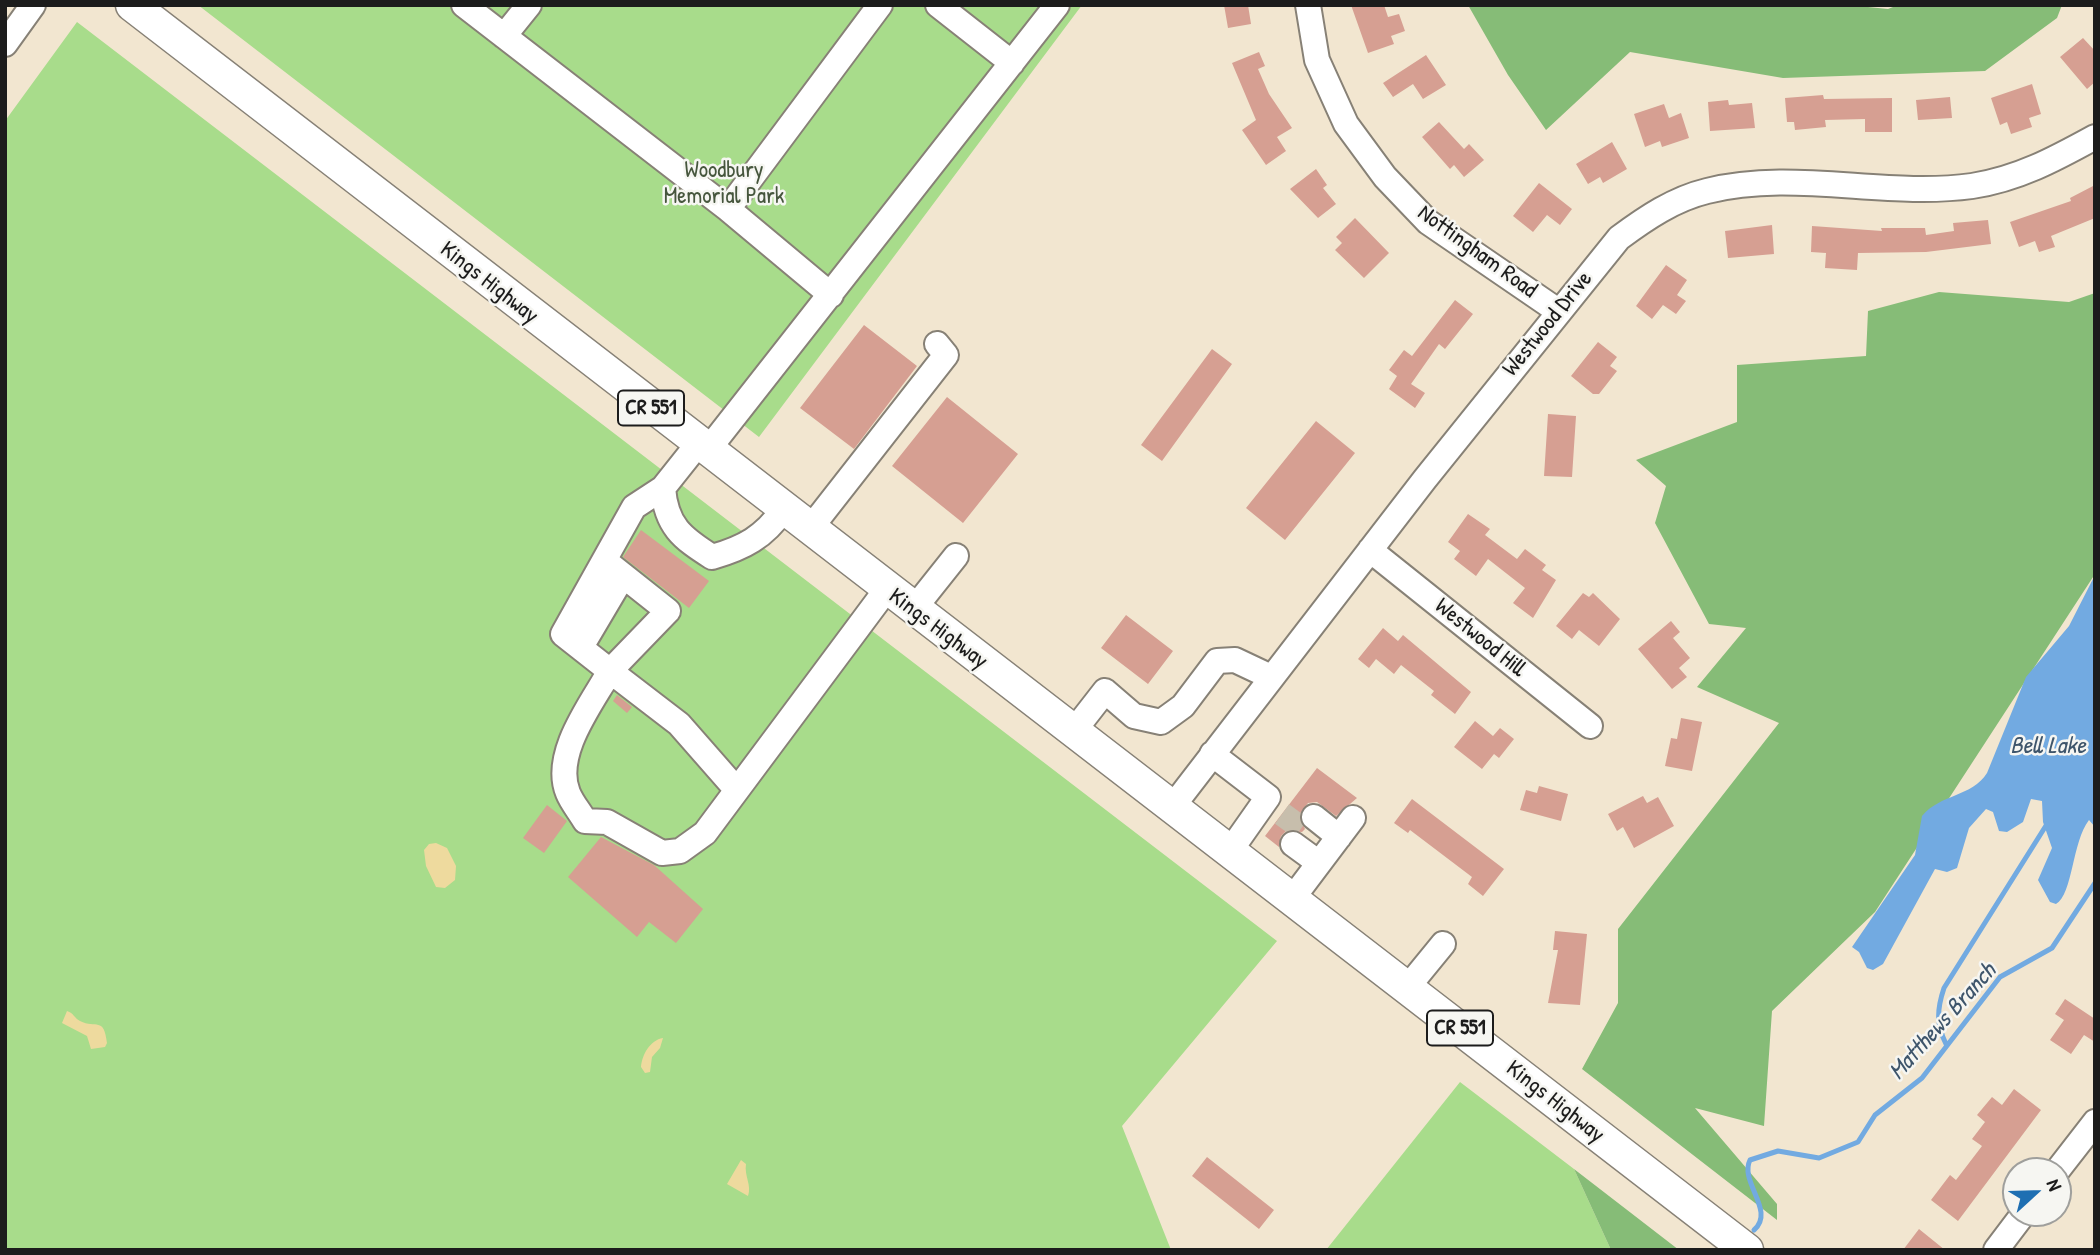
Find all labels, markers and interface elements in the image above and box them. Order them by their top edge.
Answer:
park label: Woodbury Memorial Park [664,157,784,211]
street label: Nottingham Road [1412,200,1542,304]
street label: Kings Highway [434,236,544,330]
street label: Westwood Drive [1497,266,1599,382]
road number: CR 551 [618,390,684,426]
street label: Kings Highway [883,583,993,675]
street label: Westwood Hill [1429,593,1531,683]
water label: Bell Lake [2010,733,2086,761]
water label: Matthews Branch [1883,958,2003,1086]
road number: CR 551 [1427,1010,1493,1046]
street label: Kings Highway [1500,1055,1610,1149]
north arrow [2002,1157,2072,1227]
text: N [2041,1175,2069,1194]

